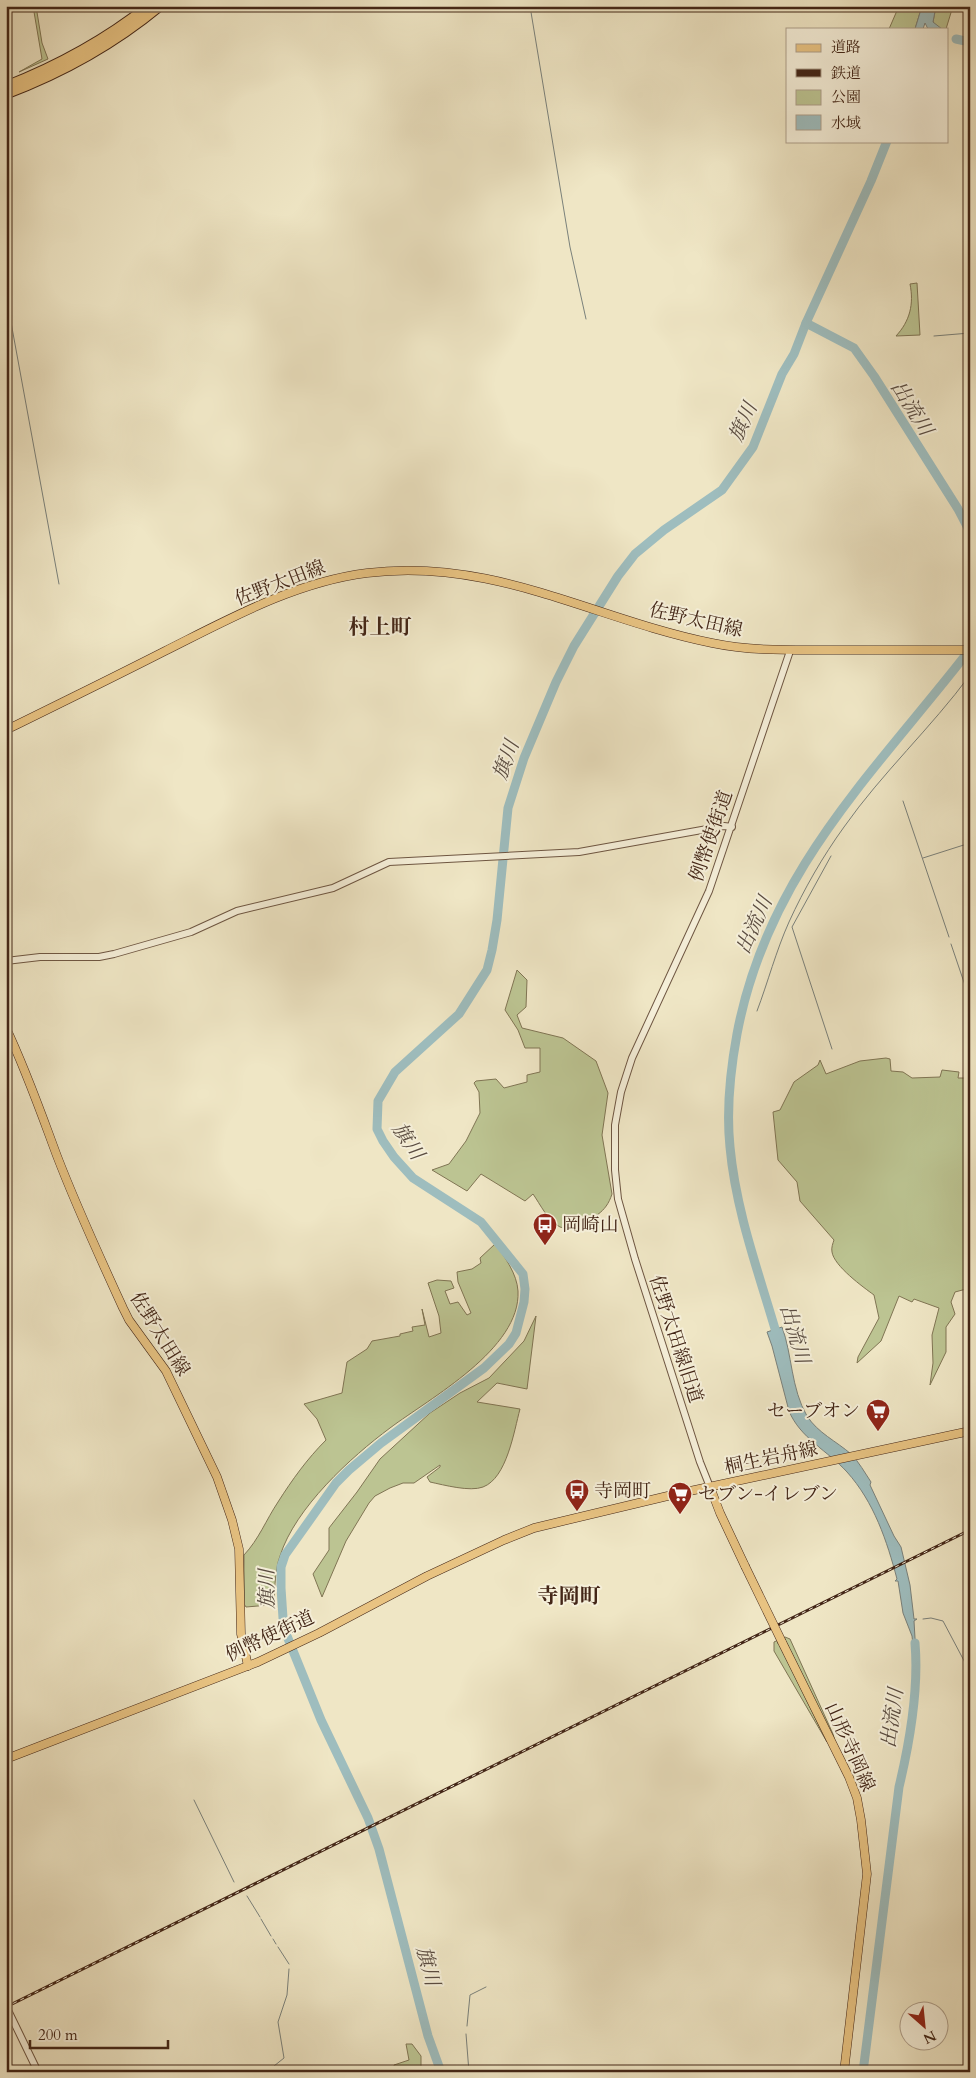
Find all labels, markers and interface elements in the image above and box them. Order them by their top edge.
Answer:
legend [786,28,948,142]
text: 道路 [831,37,861,57]
text: 鉄道 [831,63,861,83]
text: 公園 [831,87,861,107]
text: 水域 [831,113,861,133]
water label: 出流川 [885,375,940,442]
water label: 旗川 [723,396,764,446]
street label: 佐野太田線 [231,554,329,612]
street label: 佐野太田線 [647,597,745,643]
district label: 村上町 [349,613,412,642]
water label: 旗川 [486,735,526,783]
street label: 例幣使街道 [683,787,739,885]
water label: 出流川 [729,890,779,958]
water label: 旗川 [386,1117,431,1167]
bus stop icon: 岡崎山 [532,1212,558,1246]
place label: 岡崎山 [562,1212,619,1238]
street label: 佐野太田線旧道 [643,1272,709,1406]
street label: 佐野太田線 [124,1287,196,1381]
water label: 出流川 [774,1301,817,1368]
place label: セーブオン [767,1398,860,1424]
supermarket icon: セーブオン [865,1398,891,1432]
street label: 桐生岩舟線 [722,1435,820,1481]
bus stop icon: 寺岡町 [564,1478,590,1512]
place label: 寺岡町 [594,1478,651,1504]
supermarket icon: セブン-イレブン [667,1481,693,1515]
place label: セブン-イレブン [698,1481,838,1507]
water label: 旗川 [253,1567,281,1609]
district label: 寺岡町 [538,1582,601,1611]
street label: 例幣使街道 [221,1604,319,1668]
water label: 出流川 [874,1684,910,1750]
street label: 山形寺岡線 [819,1698,881,1796]
water label: 旗川 [410,1943,447,1991]
north arrow [898,2000,948,2050]
scale bar [30,2018,168,2050]
text: 200 m [38,2025,78,2045]
text: N [920,2026,939,2048]

